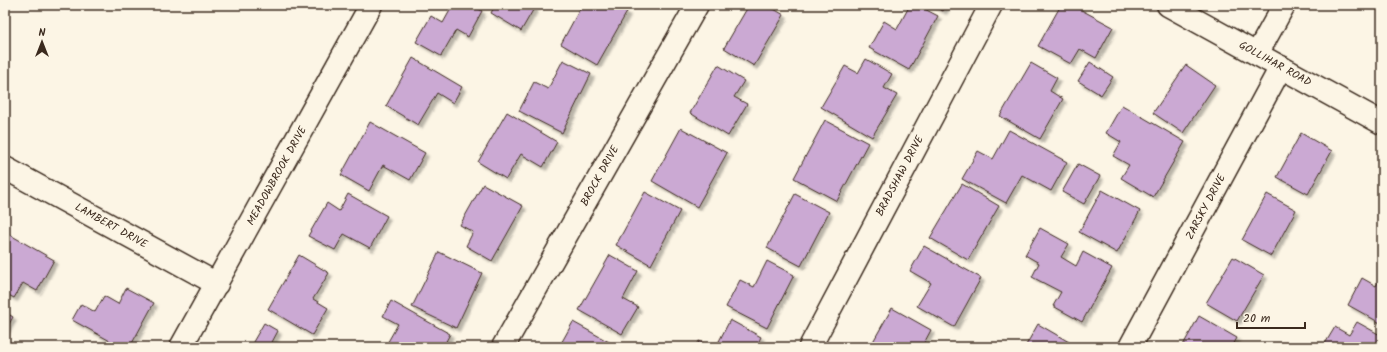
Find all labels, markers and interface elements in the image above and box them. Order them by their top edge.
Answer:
north arrow [22,22,62,62]
text: N [39,24,46,42]
street label: GOLLIHAR ROAD [1235,37,1315,91]
street label: MEADOWBROOK DRIVE [242,122,312,229]
street label: BRADSHAW DRIVE [871,132,929,220]
street label: BROCK DRIVE [576,142,624,210]
street label: ZARSKY DRIVE [1181,170,1231,243]
street label: LAMBERT DRIVE [71,199,151,254]
scale bar [1237,304,1305,330]
text: 20 m [1243,309,1271,328]

